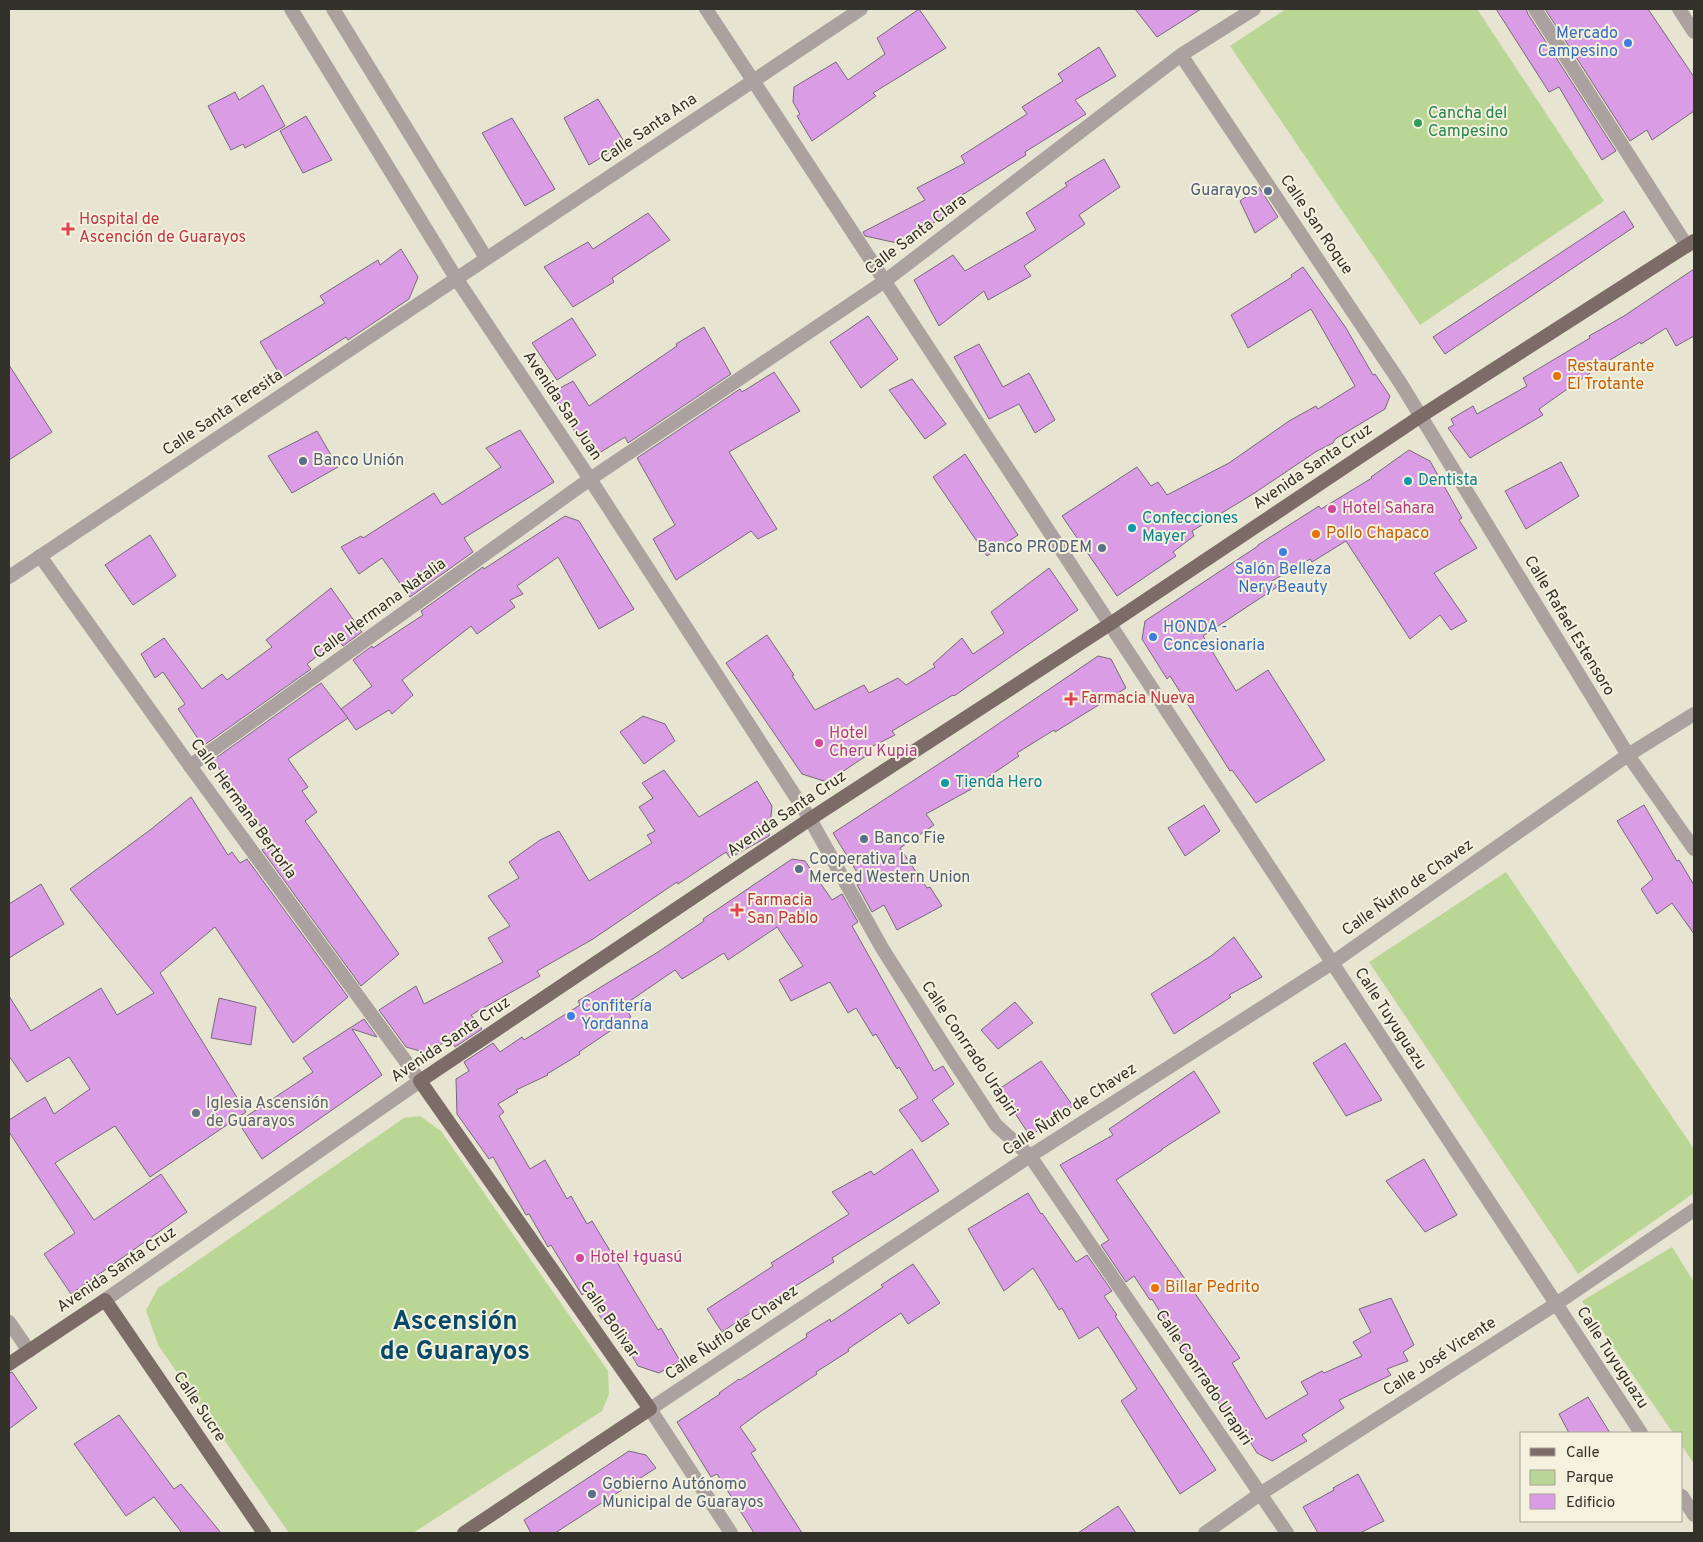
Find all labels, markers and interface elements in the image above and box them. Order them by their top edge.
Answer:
place label: Mercado Campesino [1538,24,1618,62]
marker: Mercado Campesino [1622,37,1634,49]
street label: Calle Santa Ana [597,89,701,169]
place label: Cancha del Campesino [1428,104,1508,142]
marker: Cancha del Campesino [1412,117,1424,129]
street label: Calle San Roque [1275,171,1357,279]
place label: Guarayos [1190,181,1258,201]
marker: Guarayos [1262,185,1274,197]
street label: Calle Santa Clara [861,190,971,280]
place label: Hospital de Ascención de Guarayos [79,210,246,248]
marker: Hospital de Ascención de Guarayos [61,222,75,236]
street label: Avenida San Juan [518,347,606,465]
place label: Restaurante El Trotante [1567,357,1654,395]
street label: Calle Santa Teresita [159,365,287,461]
marker: Restaurante El Trotante [1551,370,1563,382]
street label: Avenida Santa Cruz [1249,420,1377,514]
place label: Banco Unión [313,451,404,471]
marker: Banco Unión [297,455,309,467]
place label: Dentista [1418,471,1478,491]
marker: Dentista [1402,475,1414,487]
place label: Hotel Sahara [1342,499,1434,519]
marker: Hotel Sahara [1326,503,1338,515]
place label: Confecciones Mayer [1142,509,1238,547]
marker: Confecciones Mayer [1126,522,1138,534]
place label: Pollo Chapaco [1326,524,1429,544]
marker: Pollo Chapaco [1310,528,1322,540]
place label: Banco PRODEM [977,538,1092,558]
marker: Banco PRODEM [1096,542,1108,554]
marker: Salón Belleza Nery Beauty [1277,546,1289,558]
street label: Calle Rafael Estensoro [1519,552,1619,700]
street label: Calle Hermana Natalia [310,554,450,664]
place label: Salón Belleza Nery Beauty [1235,560,1331,598]
place label: HONDA - Concesionaria [1163,618,1265,656]
marker: HONDA - Concesionaria [1147,631,1159,643]
place label: Farmacia Nueva [1081,689,1195,709]
marker: Farmacia Nueva [1065,693,1077,705]
place label: Hotel Cheru Kupia [829,724,917,762]
street label: Calle Hermana Bertorla [185,735,301,883]
marker: Hotel Cheru Kupia [813,737,825,749]
street label: Avenida Santa Cruz [723,767,851,861]
place label: Tienda Hero [955,773,1042,793]
marker: Tienda Hero [939,777,951,789]
place label: Banco Fie [874,829,945,849]
marker: Banco Fie [858,833,870,845]
street label: Calle Ñuflo de Chavez [1337,833,1478,941]
place label: Cooperativa La Merced Western Union [809,850,970,888]
marker: Cooperativa La Merced Western Union [793,863,805,875]
place label: Farmacia San Pablo [747,891,818,929]
marker: Farmacia San Pablo [731,904,743,916]
street label: Calle Tuyuguazu [1350,964,1430,1074]
street label: Calle Conrrado Urapiri [916,977,1022,1121]
street label: Avenida Santa Cruz [387,993,515,1087]
place label: Confitería Yordanna [581,997,652,1035]
marker: Confitería Yordanna [565,1010,577,1022]
street label: Calle Ñuflo de Chavez [998,1057,1141,1161]
place label: Iglesia Ascensión de Guarayos [206,1094,329,1132]
marker: Iglesia Ascensión de Guarayos [190,1107,202,1119]
street label: Avenida Santa Cruz [53,1223,181,1317]
place label: Hotel Ɨguasú [590,1248,682,1268]
marker: Hotel Ɨguasú [574,1252,586,1264]
street label: Calle Bolivar [575,1277,643,1363]
place label: Billar Pedrito [1165,1278,1260,1298]
street label: Calle Ñuflo de Chavez [660,1279,802,1385]
marker: Billar Pedrito [1149,1282,1161,1294]
street label: Calle Tuyuguazu [1572,1303,1652,1413]
district label: Ascensión de Guarayos [380,1306,530,1369]
street label: Calle Conrrado Urapiri [1150,1306,1256,1450]
street label: Calle José Vicente [1380,1313,1500,1401]
street label: Calle Sucre [168,1368,230,1446]
legend [1520,1432,1683,1522]
text: Calle [1566,1444,1600,1463]
text: Parque [1566,1469,1614,1488]
place label: Gobierno Autónomo Municipal de Guarayos [602,1475,764,1513]
marker: Gobierno Autónomo Municipal de Guarayos [586,1488,598,1500]
text: Edificio [1566,1494,1615,1513]

